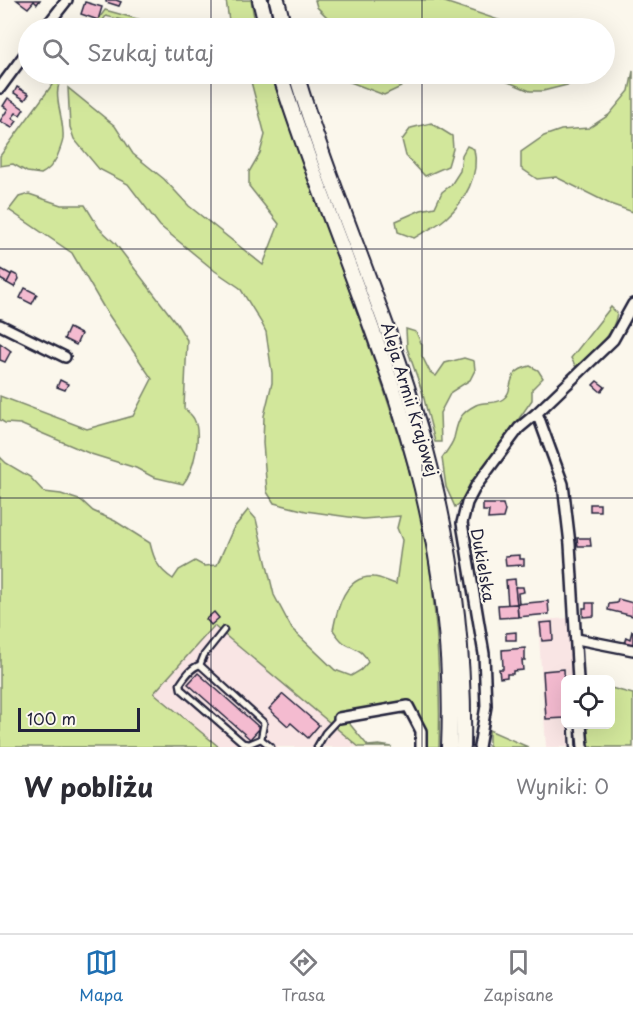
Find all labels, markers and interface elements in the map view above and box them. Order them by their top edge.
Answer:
search box [18,18,615,84]
icon: search [39,35,72,68]
text: Szukaj tutaj [87,35,214,68]
street label: Aleja Armii Krajowej [376,319,446,479]
street label: Dukielska [466,526,502,604]
map controls [561,675,615,729]
button: locate [561,675,615,729]
scale bar [18,705,140,732]
text: 100 m [27,706,76,730]
text: W pobliżu [24,767,153,806]
text: Wyniki: 0 [516,771,609,801]
tab: Mapa [79,946,123,1006]
tab: Trasa [282,946,325,1006]
tab: Zapisane [483,946,554,1006]

